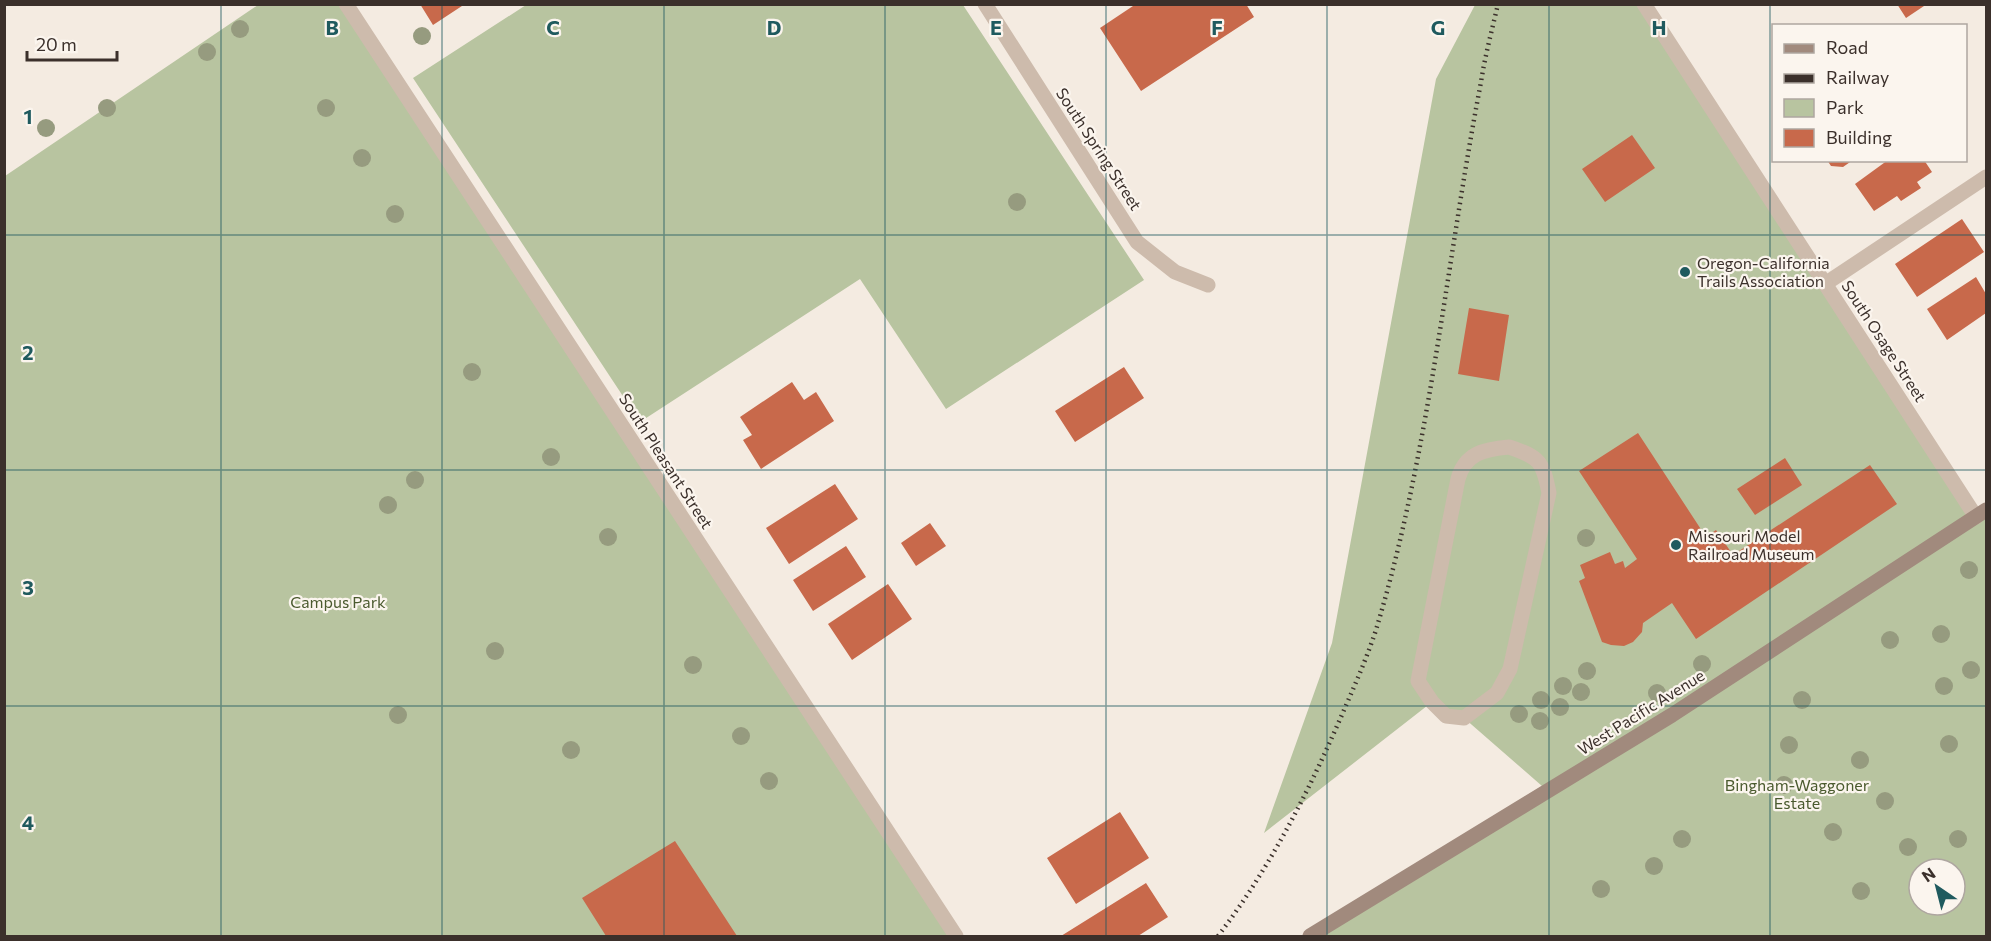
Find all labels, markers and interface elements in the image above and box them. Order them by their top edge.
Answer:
text: B [325,15,339,39]
text: C [546,15,560,39]
text: D [767,15,781,39]
text: E [990,15,1002,39]
text: F [1211,15,1223,39]
text: G [1431,15,1445,39]
text: H [1652,15,1667,39]
scale bar [27,24,117,62]
legend [1772,24,1967,162]
text: 20 m [36,33,77,55]
text: Road [1826,36,1868,58]
text: Railway [1826,66,1889,88]
street label: South Spring Street [1053,84,1146,214]
text: Park [1826,96,1864,118]
text: 1 [23,104,33,128]
text: Building [1826,126,1892,148]
place label: Oregon-California Trails Association [1697,253,1830,290]
marker: Oregon-California Trails Association [1678,265,1692,279]
street label: South Osage Street [1838,277,1931,405]
text: 2 [22,340,34,364]
street label: South Pleasant Street [616,390,717,532]
place label: Missouri Model Railroad Museum [1688,526,1814,563]
marker: Missouri Model Railroad Museum [1669,538,1683,552]
text: 3 [22,575,34,599]
park label: Campus Park [290,592,386,611]
street label: West Pacific Avenue [1574,665,1708,758]
park label: Bingham-Waggoner Estate [1725,775,1870,812]
text: 4 [22,810,34,834]
north arrow [1907,857,1967,917]
text: N [1918,863,1938,886]

